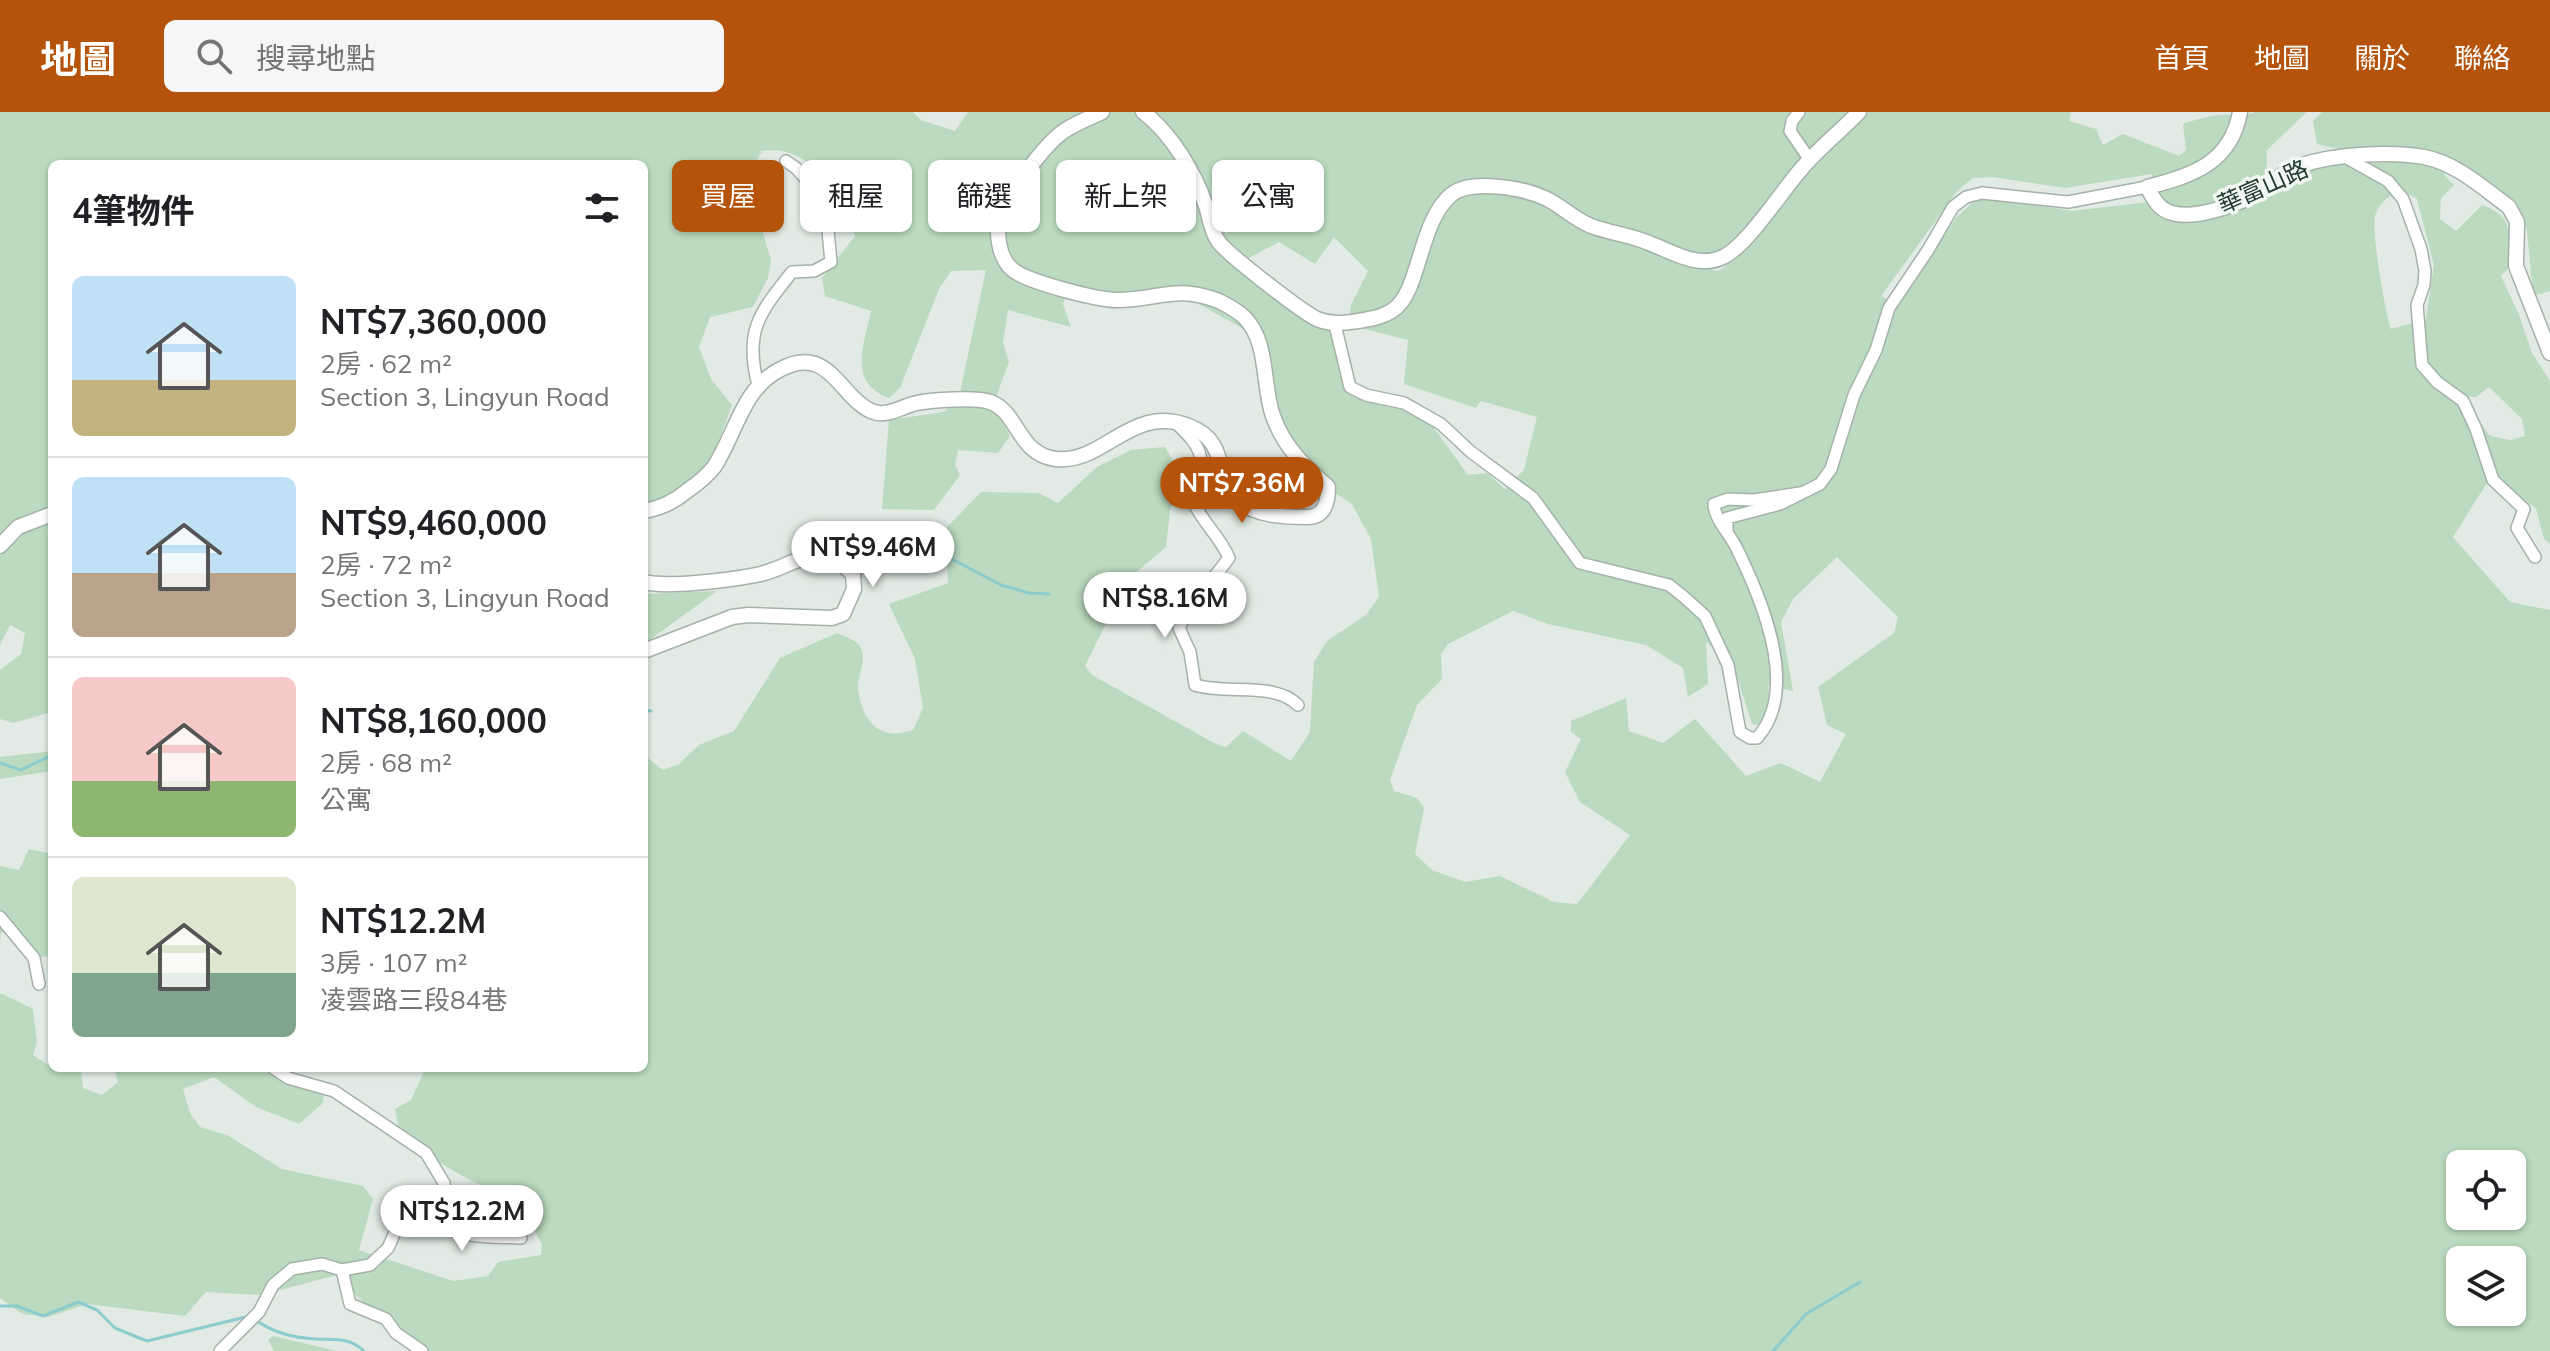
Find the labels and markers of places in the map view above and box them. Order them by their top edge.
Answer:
pin: NT$7.36M [1159,457,1325,525]
pin: NT$9.46M [790,521,956,589]
pin: NT$8.16M [1082,572,1248,640]
pin: NT$12.2M [379,1185,545,1253]

